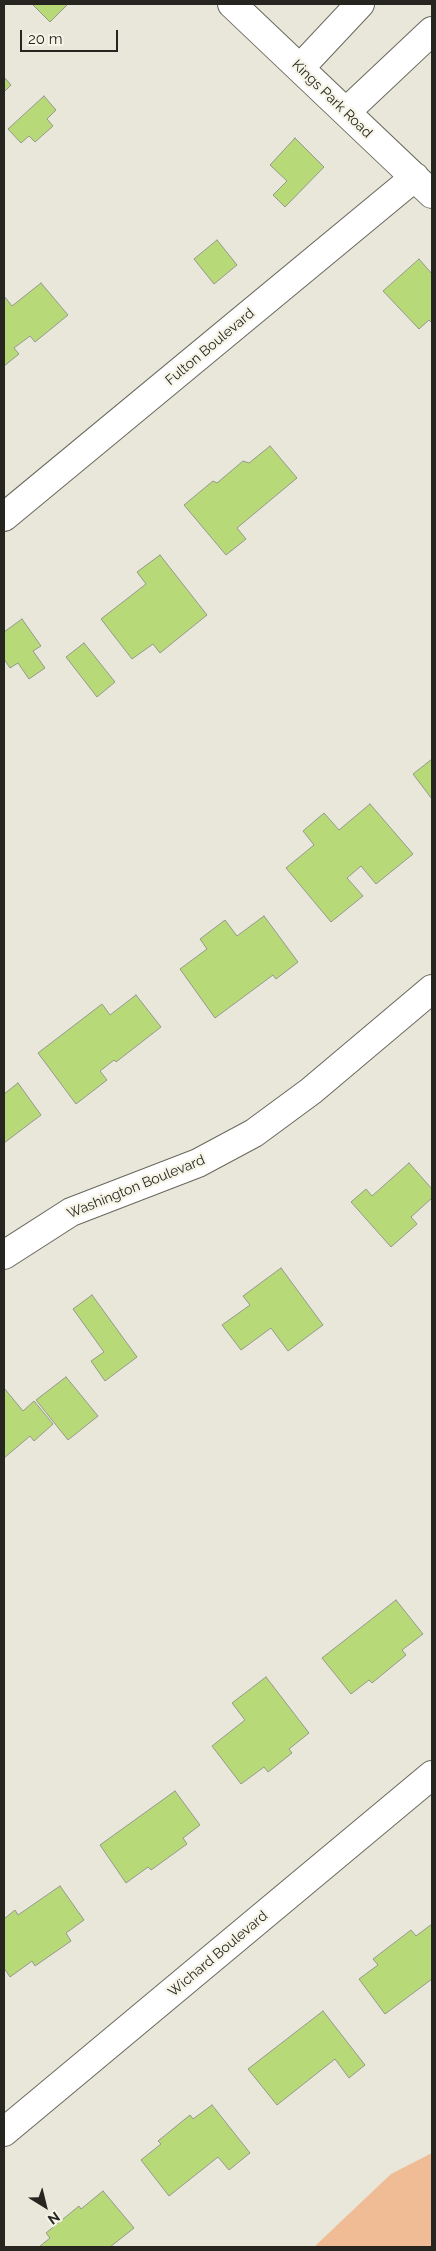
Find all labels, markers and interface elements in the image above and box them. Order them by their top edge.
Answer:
scale bar [22,20,120,52]
text: 20 m [28,30,63,48]
street label: Kings Park Road [288,57,376,141]
street label: Fulton Boulevard [162,305,258,389]
street label: Washington Boulevard [65,1152,207,1222]
street label: Wichard Boulevard [165,1908,271,2000]
north arrow [20,2181,70,2231]
text: N [45,2209,63,2228]

